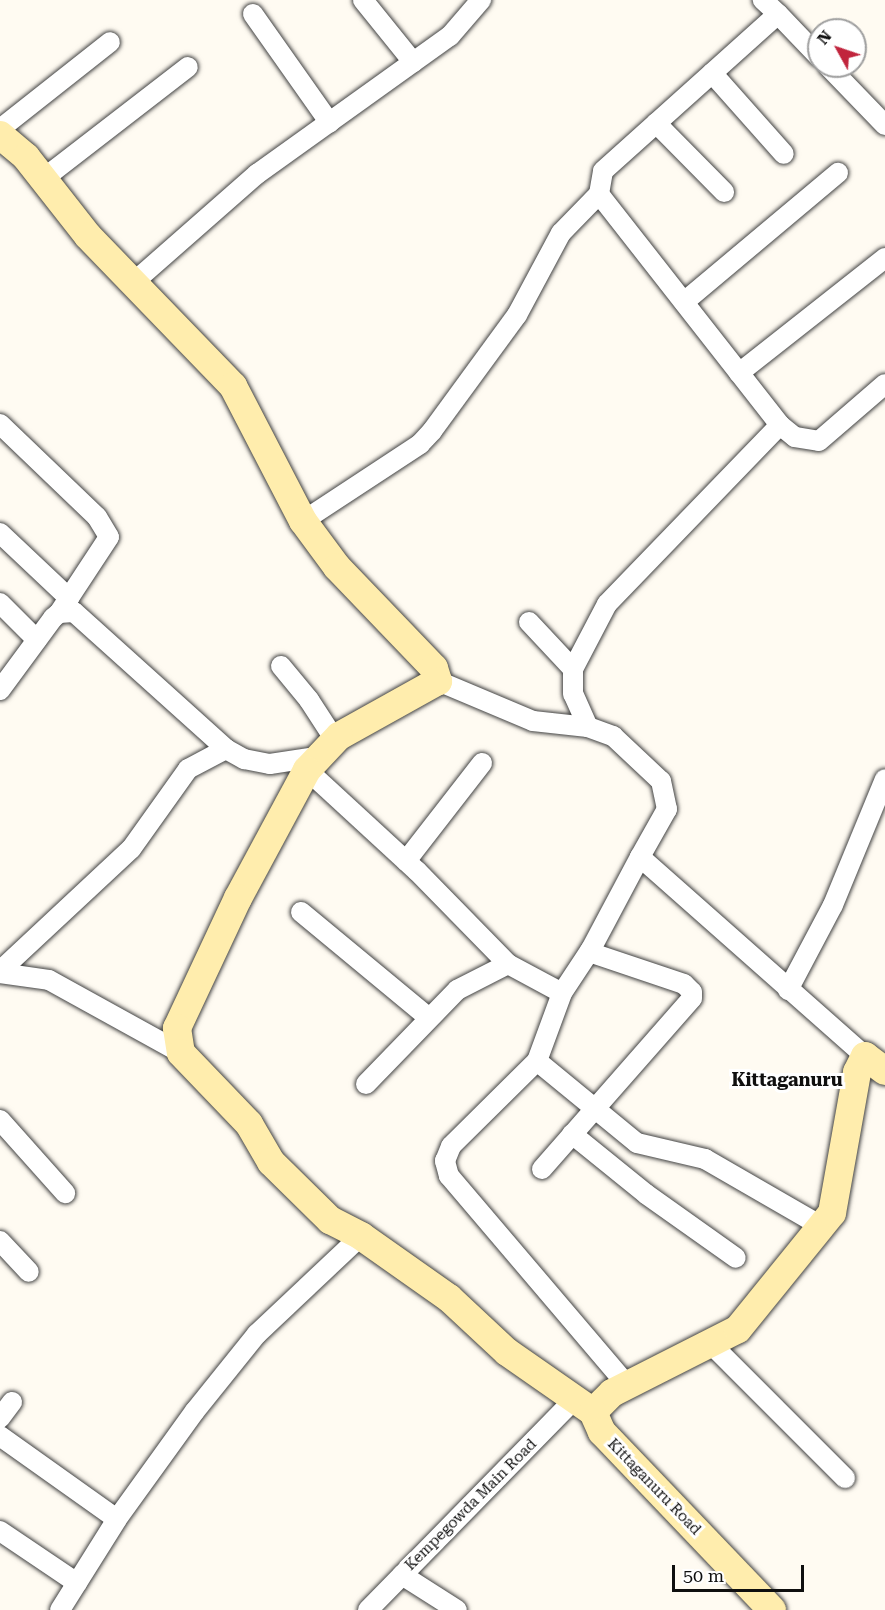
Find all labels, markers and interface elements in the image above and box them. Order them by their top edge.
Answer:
north arrow [807,18,867,78]
text: N [813,27,836,48]
district label: Kittaganuru [731,1069,843,1091]
street label: Kempegowda Main Road [401,1435,541,1575]
street label: Kittaganuru Road [604,1435,704,1539]
scale bar [675,1553,807,1591]
text: 50 m [683,1565,724,1586]

